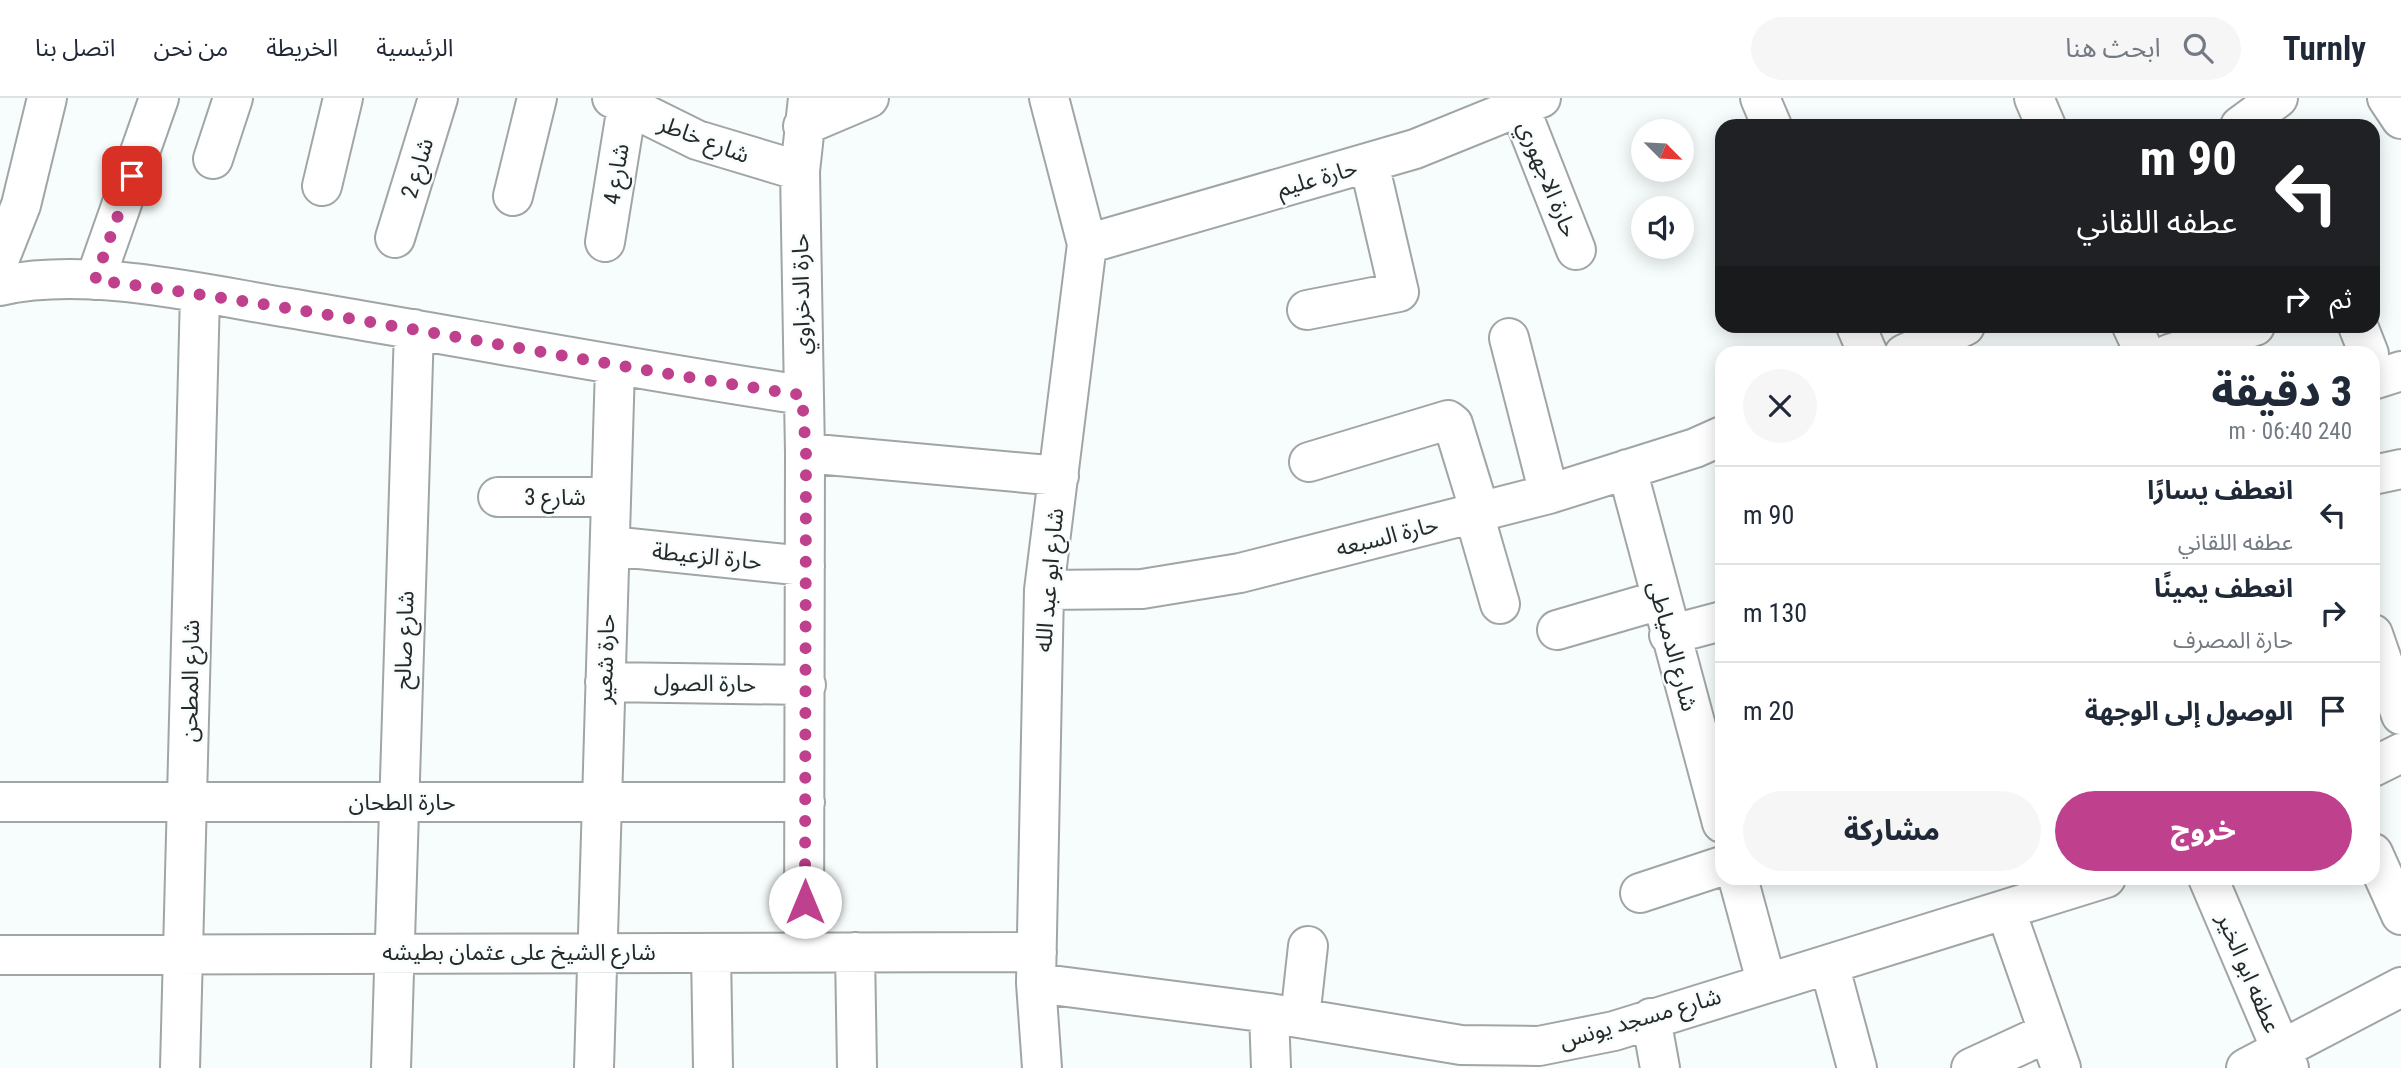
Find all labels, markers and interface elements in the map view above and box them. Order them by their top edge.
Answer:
search box [1751,17,2241,80]
icon: search [2179,29,2217,67]
text: Turnly [2283,29,2366,68]
text: ابحث هنا [2065,33,2161,63]
text: اتصل بنا [35,34,115,62]
text: من نحن [153,34,228,62]
text: الخريطة [266,34,338,62]
text: الرئيسية [376,34,453,62]
street label: شارع خاطر [653,109,753,172]
street label: حارة الاجهوري [1509,117,1583,243]
north arrow [1631,119,1694,182]
map controls [1631,119,1694,259]
text: 90 m [2140,130,2237,187]
street label: شارع 2 [396,135,442,202]
street label: شارع 4 [598,142,638,207]
pin [102,146,162,206]
icon: left [2261,147,2352,238]
street label: حارة عليم [1274,154,1361,206]
icon: arrive [113,157,151,195]
button: sound [1631,196,1694,259]
text: عطفه اللقاني [2077,203,2237,241]
street label: حارة الدخراوي [787,233,819,355]
icon: right [2278,280,2316,318]
text: ثم [2330,284,2352,314]
text: 3 دقيقة [2211,367,2352,416]
button: close [1743,369,1817,443]
text: 240 m · 06:40 [2228,418,2352,445]
text: انعطف يسارًا [2147,475,2293,505]
street label: شارع 3 [524,484,586,514]
icon: left [2314,496,2352,534]
text: 90 m [1743,500,1794,530]
street label: شارع ابو عبد الله [1030,507,1072,653]
street label: حارة السبعه [1333,511,1441,562]
text: عطفه اللقاني [2178,529,2293,556]
street label: حارة الزعيطة [651,537,763,576]
text: انعطف يمينًا [2154,573,2293,603]
street label: شارع الدمياطى [1639,578,1703,715]
street label: شارع صالح [389,590,423,690]
icon: right [2314,594,2352,632]
text: 130 m [1743,598,1807,628]
street label: حارة شعير [590,614,621,705]
street label: شارع المطحن [176,619,208,743]
text: حارة المصرف [2173,627,2293,654]
street label: حارة الصول [654,669,756,698]
icon: arrive [2314,692,2352,730]
text: 20 m [1743,696,1794,726]
text: الوصول إلى الوجهة [2085,696,2293,726]
street label: حارة الطحان [348,789,456,816]
button: مشاركة [1743,791,2041,871]
button: خروج [2055,791,2352,871]
position arrow [768,865,842,939]
street label: عطفه ابو الخير [2211,908,2286,1037]
street label: شارع الشيخ على عثمان بطيشه [382,939,656,969]
street label: شارع مسجد يونس [1556,982,1725,1057]

